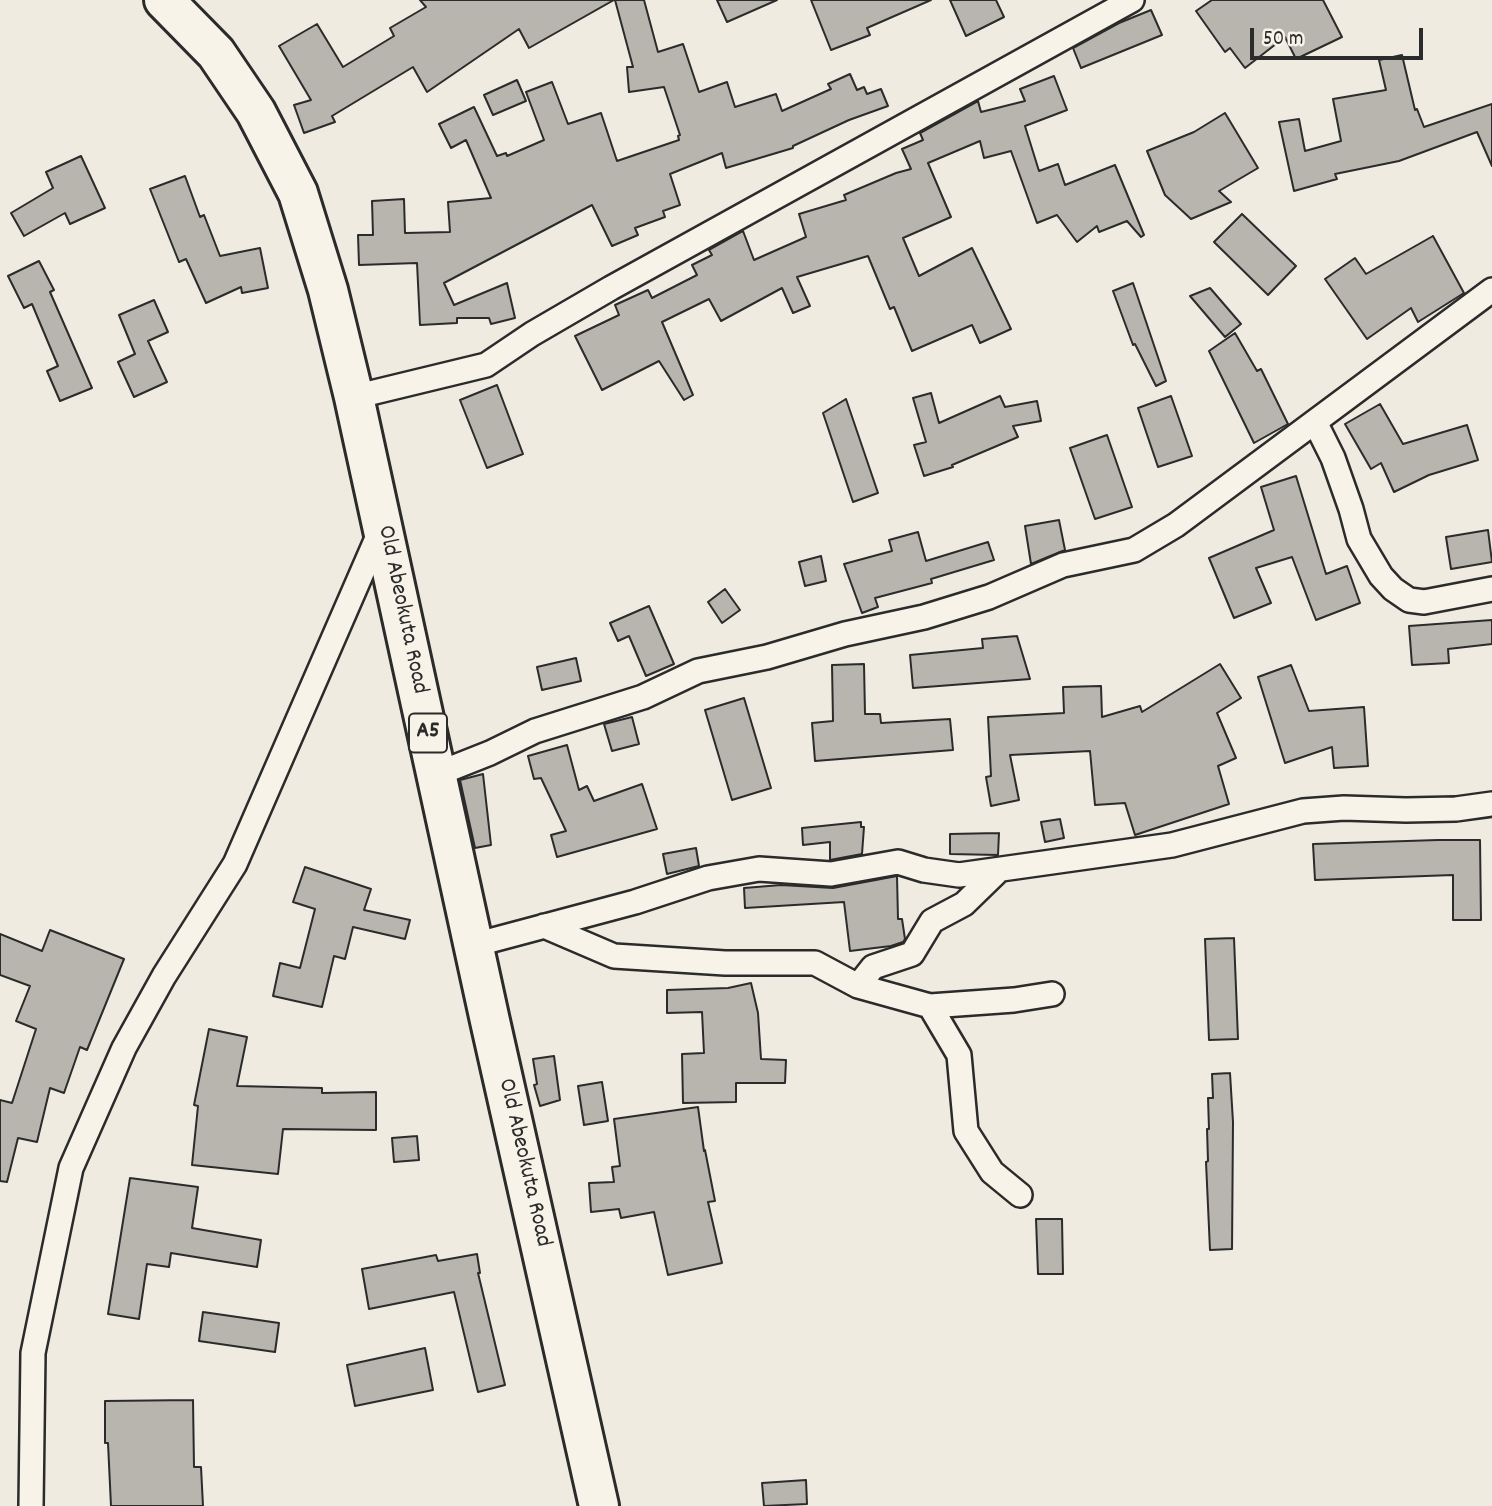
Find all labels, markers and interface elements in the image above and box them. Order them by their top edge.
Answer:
scale bar [1254,14,1427,58]
text: 50 m [1263,25,1303,55]
street label: Old Abeokuta Road [369,523,433,697]
road number: A5 [409,713,447,752]
street label: Old Abeokuta Road [490,1076,556,1250]

